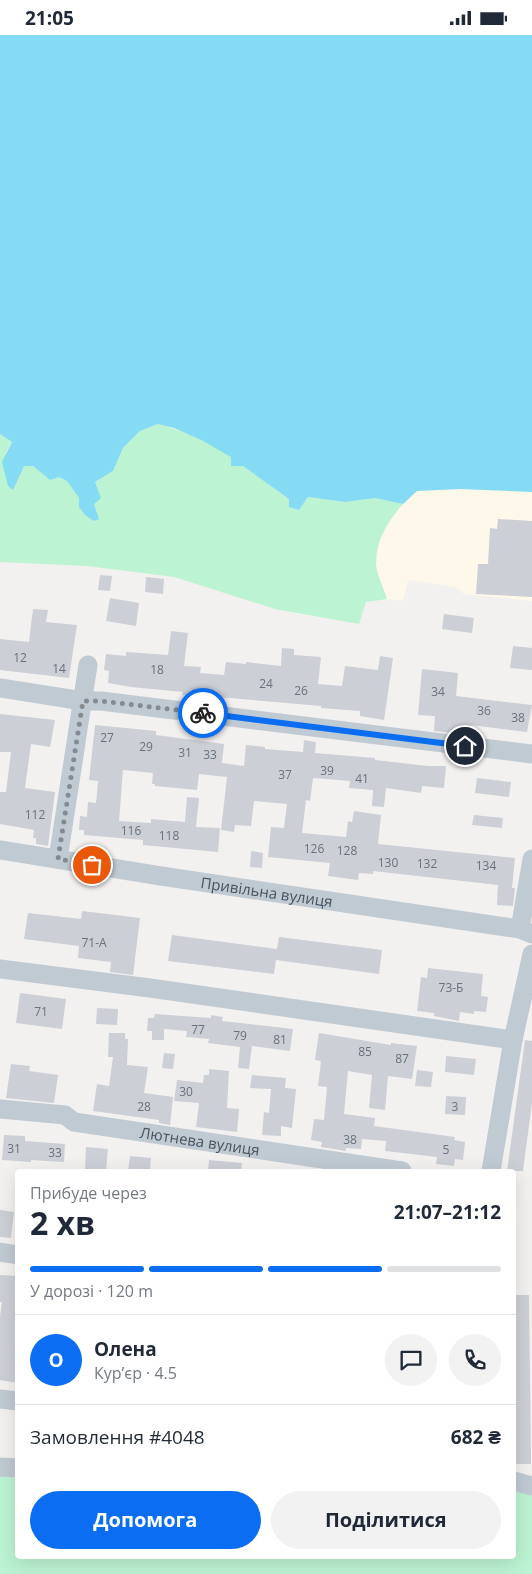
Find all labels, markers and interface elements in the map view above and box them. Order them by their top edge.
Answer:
text: 21:05 [25,5,74,31]
house number: 12 [13,649,27,666]
house number: 14 [52,660,66,677]
house number: 18 [150,661,164,678]
house number: 24 [259,675,273,692]
house number: 26 [294,682,308,699]
house number: 34 [431,683,445,700]
courier [178,688,228,738]
icon: bike [189,699,217,727]
house number: 36 [477,702,491,719]
house number: 38 [511,709,525,726]
pin [444,725,486,767]
house number: 27 [100,729,114,746]
icon: home [451,732,479,760]
house number: 29 [139,738,153,755]
house number: 31 [178,744,192,761]
house number: 33 [203,746,217,763]
house number: 39 [320,762,334,779]
house number: 37 [278,766,292,783]
house number: 41 [355,770,369,787]
house number: 112 [25,806,45,823]
house number: 116 [121,822,141,839]
house number: 118 [159,827,179,844]
house number: 126 [304,840,324,857]
house number: 128 [337,842,357,859]
pin [71,844,113,886]
icon: bag [78,851,106,879]
house number: 130 [378,854,398,871]
house number: 132 [417,855,437,872]
house number: 134 [476,857,496,874]
street label: Привільна вулиця [199,872,334,911]
house number: 71-А [81,934,107,951]
house number: 73-Б [439,979,463,996]
house number: 71 [34,1003,48,1020]
house number: 77 [191,1021,205,1038]
house number: 79 [233,1027,247,1044]
house number: 81 [273,1031,287,1048]
house number: 85 [358,1043,372,1060]
house number: 87 [395,1050,409,1067]
house number: 30 [179,1083,193,1100]
house number: 28 [137,1098,151,1115]
house number: 3 [452,1098,459,1115]
street label: Лютнева вулиця [139,1122,261,1160]
house number: 38 [343,1131,357,1148]
house number: 31 [7,1140,21,1157]
house number: 5 [443,1141,450,1158]
house number: 33 [48,1144,62,1161]
text: Прибуде через [30,1182,147,1204]
text: 21:07–21:12 [394,1199,501,1225]
text: 2 хв [30,1201,95,1244]
text: У дорозі · 120 m [30,1280,153,1302]
button: chat [385,1334,437,1386]
button: phone [449,1334,501,1386]
text: Олена [94,1336,157,1362]
text: О [48,1347,64,1373]
text: Кур’єр · 4.5 [94,1362,177,1384]
text: Замовлення #4048 [30,1424,205,1450]
text: 682 ₴ [451,1424,501,1450]
button: Допомога [30,1491,261,1549]
button: Поділитися [271,1491,501,1549]

